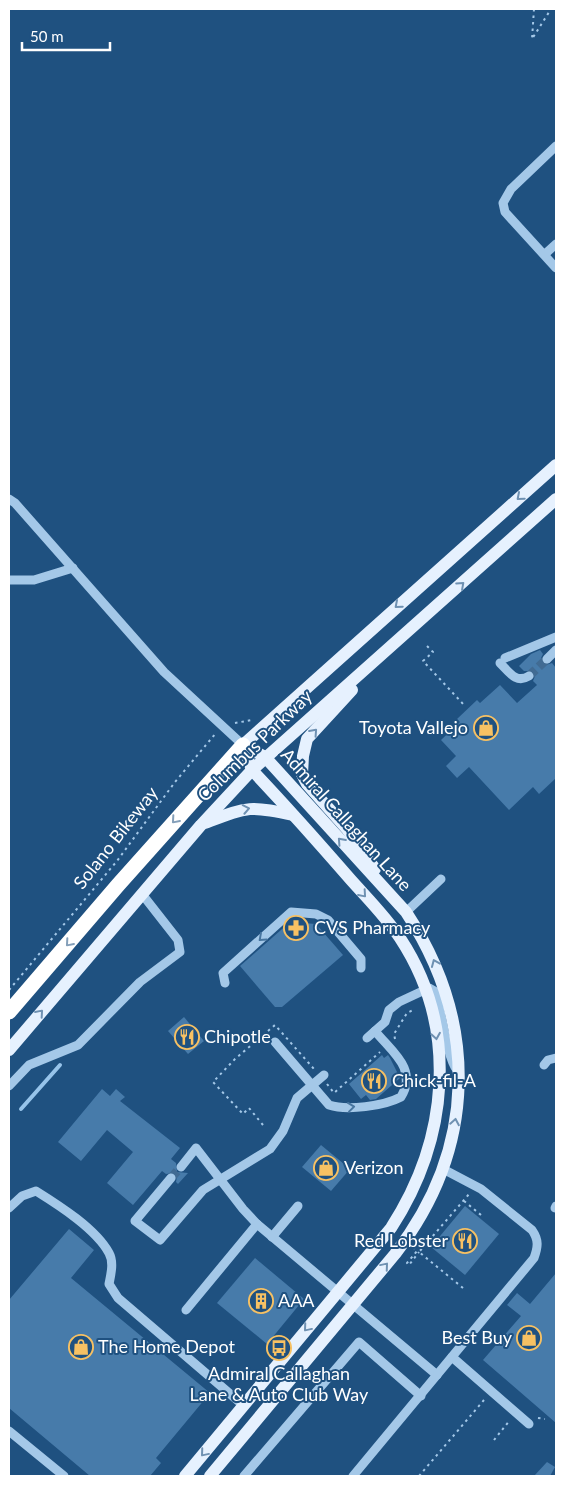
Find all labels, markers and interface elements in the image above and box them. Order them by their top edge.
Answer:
scale bar [22,20,110,52]
text: 50 m [30,27,64,45]
one-way arrow [516,492,525,501]
one-way arrow [456,582,465,591]
one-way arrow [395,599,404,608]
street label: Columbus Parkway [192,684,317,806]
shop icon: Toyota Vallejo [473,715,499,741]
place label: Toyota Vallejo [359,716,468,738]
one-way arrow [308,728,317,737]
street label: Admiral Callaghan Lane [277,743,417,895]
street label: Solano Bikeway [68,781,162,893]
one-way arrow [241,804,250,814]
one-way arrow [172,814,181,823]
one-way arrow [337,838,346,847]
one-way arrow [358,888,366,897]
pharmacy icon: CVS Pharmacy [283,915,309,941]
place label: CVS Pharmacy [314,916,431,938]
one-way arrow [259,932,268,941]
one-way arrow [65,937,74,946]
one-way arrow [431,959,442,968]
one-way arrow [35,1009,44,1018]
restaurant icon: Chipotle [174,1024,200,1050]
place label: Chipotle [204,1025,271,1047]
one-way arrow [430,1033,441,1041]
restaurant icon: Chick-fil-A [361,1068,387,1094]
place label: Chick-fil-A [392,1069,477,1091]
one-way arrow [347,1102,355,1113]
one-way arrow [450,1118,460,1127]
shop icon: Verizon [313,1155,339,1181]
place label: Verizon [344,1156,403,1178]
restaurant icon: Red Lobster [452,1228,478,1254]
place label: Red Lobster [354,1229,448,1251]
one-way arrow [379,1263,388,1272]
building icon: AAA [248,1288,274,1314]
place label: AAA [278,1289,315,1311]
one-way arrow [304,1323,313,1332]
shop icon: Best Buy [516,1325,542,1351]
place label: Best Buy [441,1326,513,1348]
shop icon: The Home Depot [68,1334,94,1360]
place label: The Home Depot [98,1335,235,1357]
bus stop icon: Admiral Callaghan Lane & Auto Club Way [266,1335,292,1361]
place label: Admiral Callaghan Lane & Auto Club Way [190,1362,369,1405]
one-way arrow [200,1448,209,1457]

